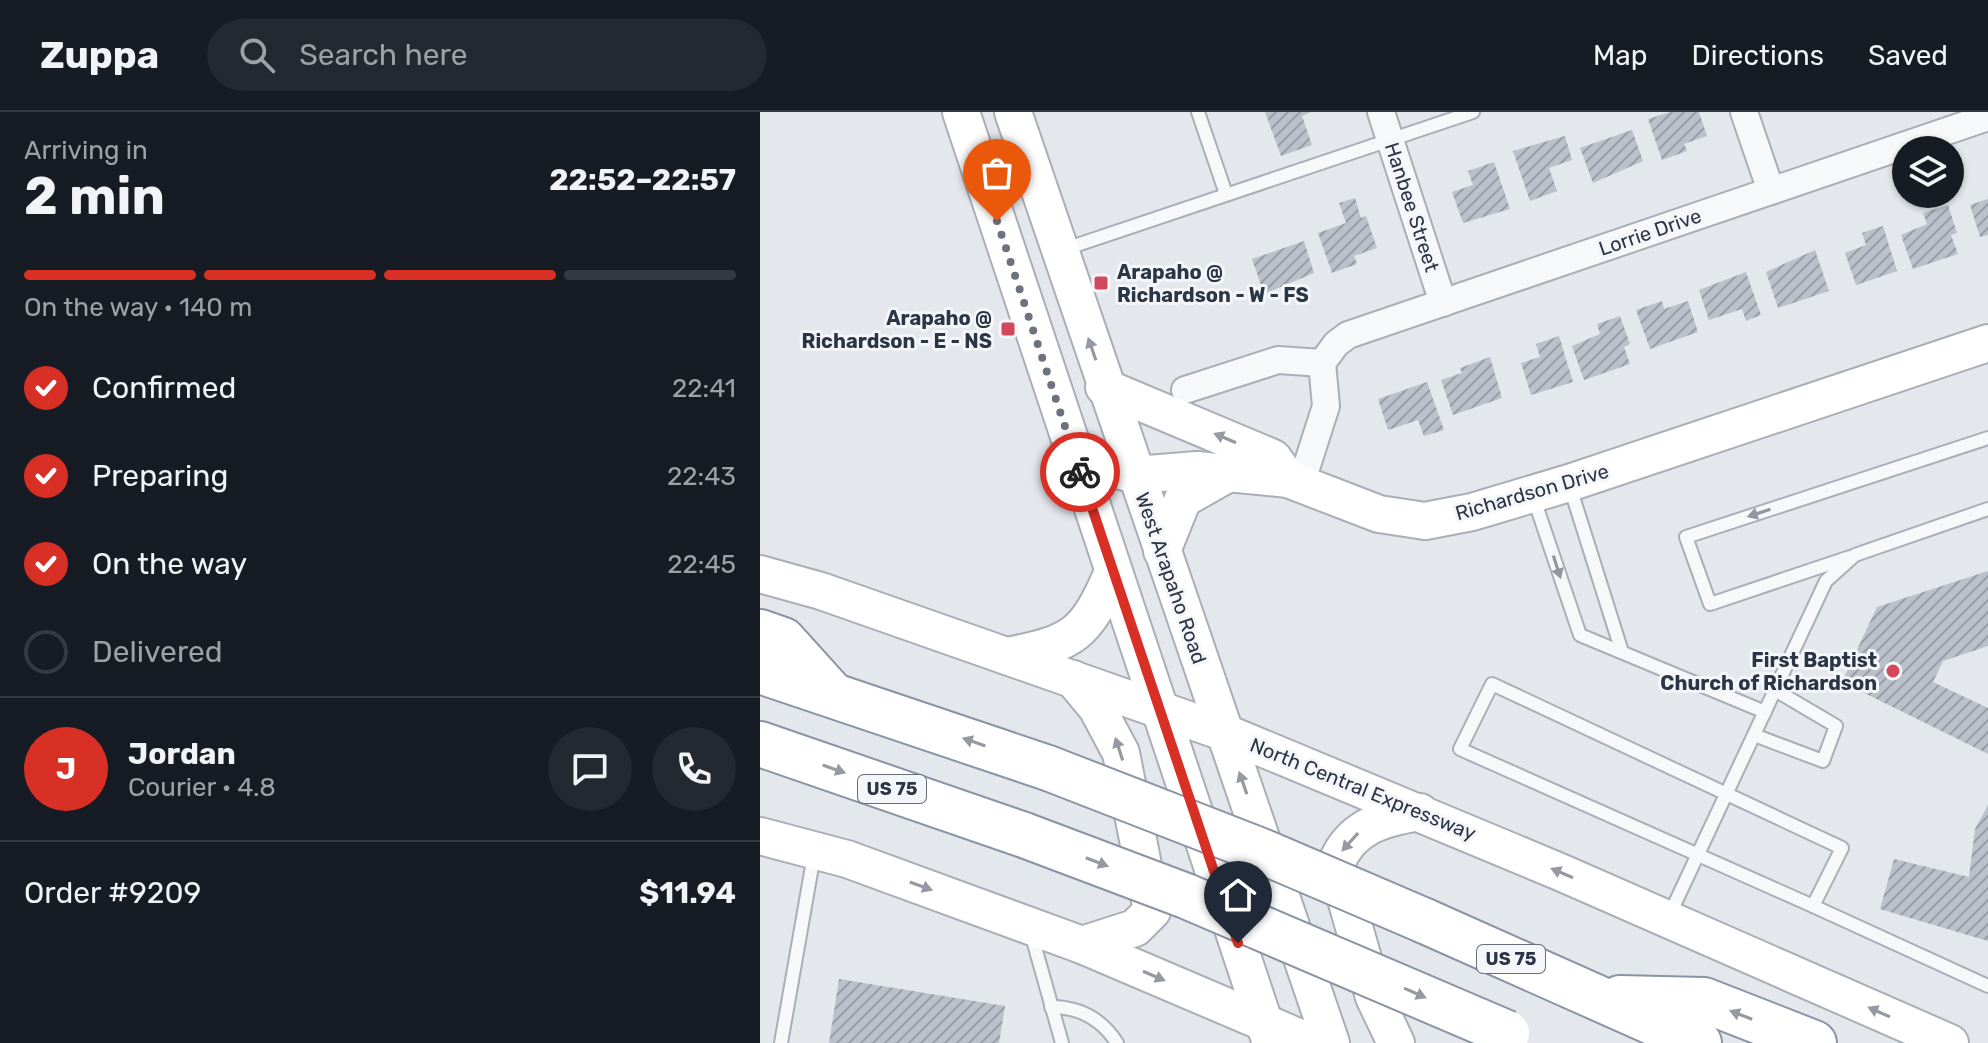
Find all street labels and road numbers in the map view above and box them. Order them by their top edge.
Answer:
street label: Hanbee Street [1380,139,1444,275]
street label: Lorrie Drive [1596,203,1704,261]
street label: Richardson Drive [1453,459,1611,525]
street label: West Arapaho Road [1130,489,1212,667]
street label: North Central Expressway [1247,733,1479,845]
road number: US 75 [858,775,926,803]
road number: US 75 [1477,945,1545,973]

